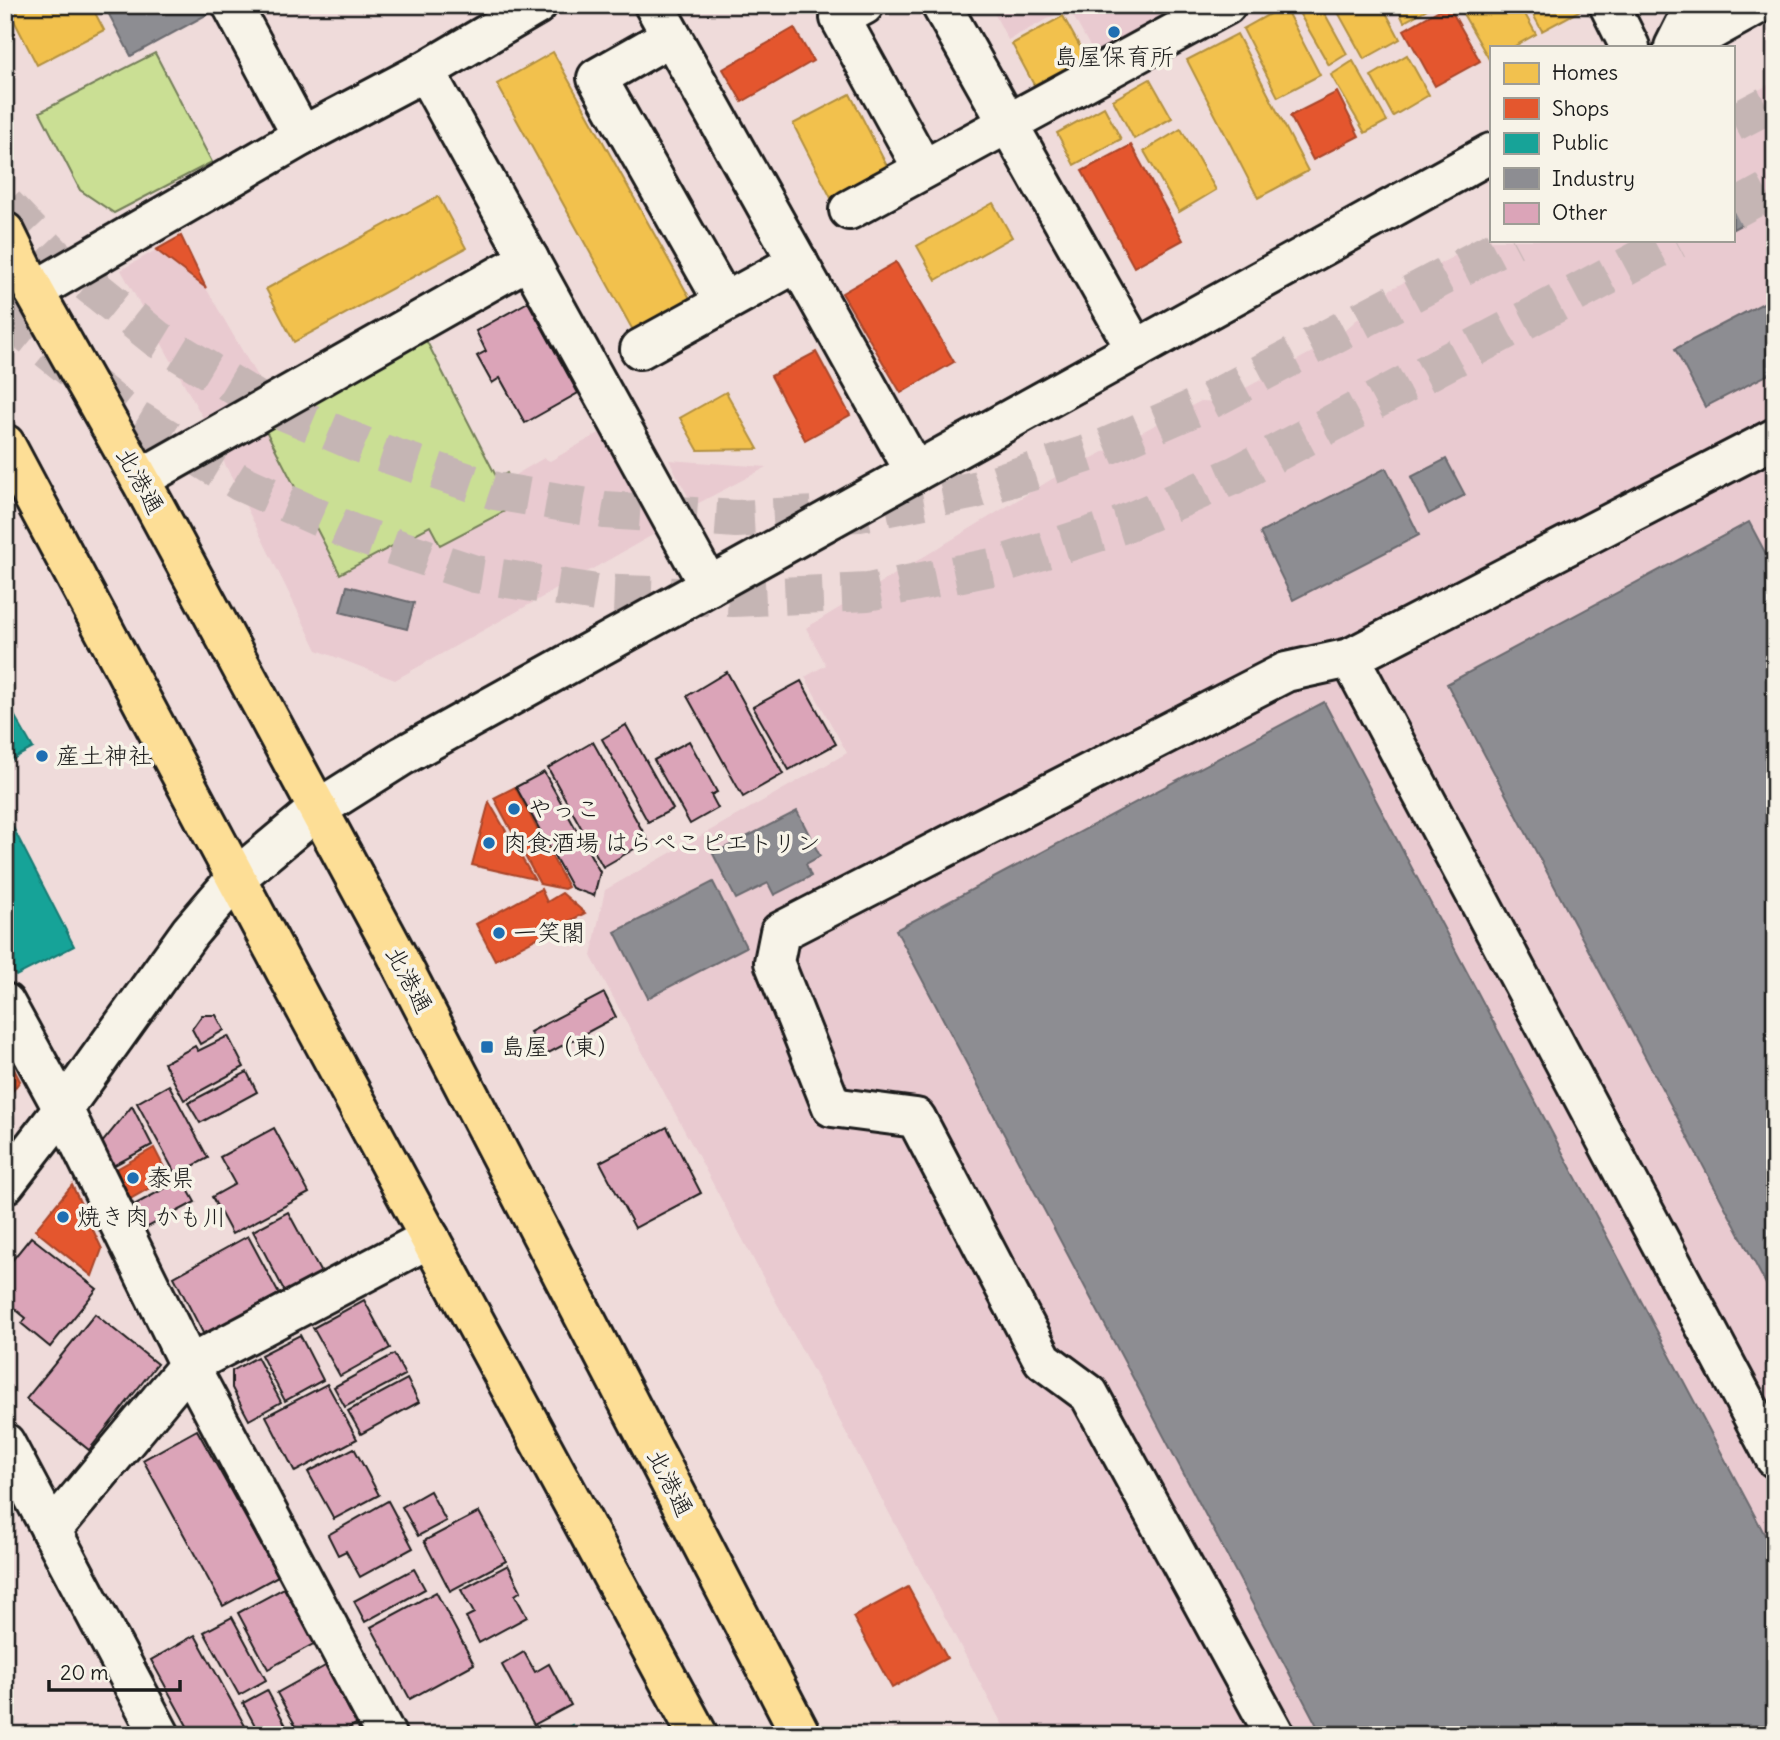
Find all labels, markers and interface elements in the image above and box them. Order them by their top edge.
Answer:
marker: 島屋保育所 [1106,24,1122,40]
place label: 島屋保育所 [1054,41,1174,71]
legend [1490,46,1734,242]
text: Homes [1552,59,1618,86]
text: Shops [1552,95,1609,122]
text: Public [1552,129,1609,156]
text: Industry [1552,165,1635,192]
text: Other [1552,199,1608,226]
street label: 北港通 [110,442,171,519]
place label: 産土神社 [56,740,152,770]
marker: 産土神社 [34,748,50,764]
place label: やっこ [528,793,600,823]
marker: やっこ [506,801,522,817]
place label: 肉食酒場 はらぺこピエトリン [503,827,821,857]
marker: 肉食酒場 はらぺこピエトリン [481,835,497,851]
place label: 一笑閣 [513,917,585,947]
marker: 一笑閣 [491,925,507,941]
street label: 北港通 [380,941,440,1018]
place label: 島屋（東） [501,1031,621,1061]
marker: 島屋（東） [479,1039,495,1055]
place label: 泰県 [147,1162,195,1192]
marker: 泰県 [125,1170,141,1186]
place label: 焼き肉 かも川 [77,1201,227,1231]
marker: 焼き肉 かも川 [55,1209,71,1225]
street label: 北港通 [641,1444,701,1521]
scale bar [49,1649,180,1693]
text: 20 m [60,1659,109,1686]

